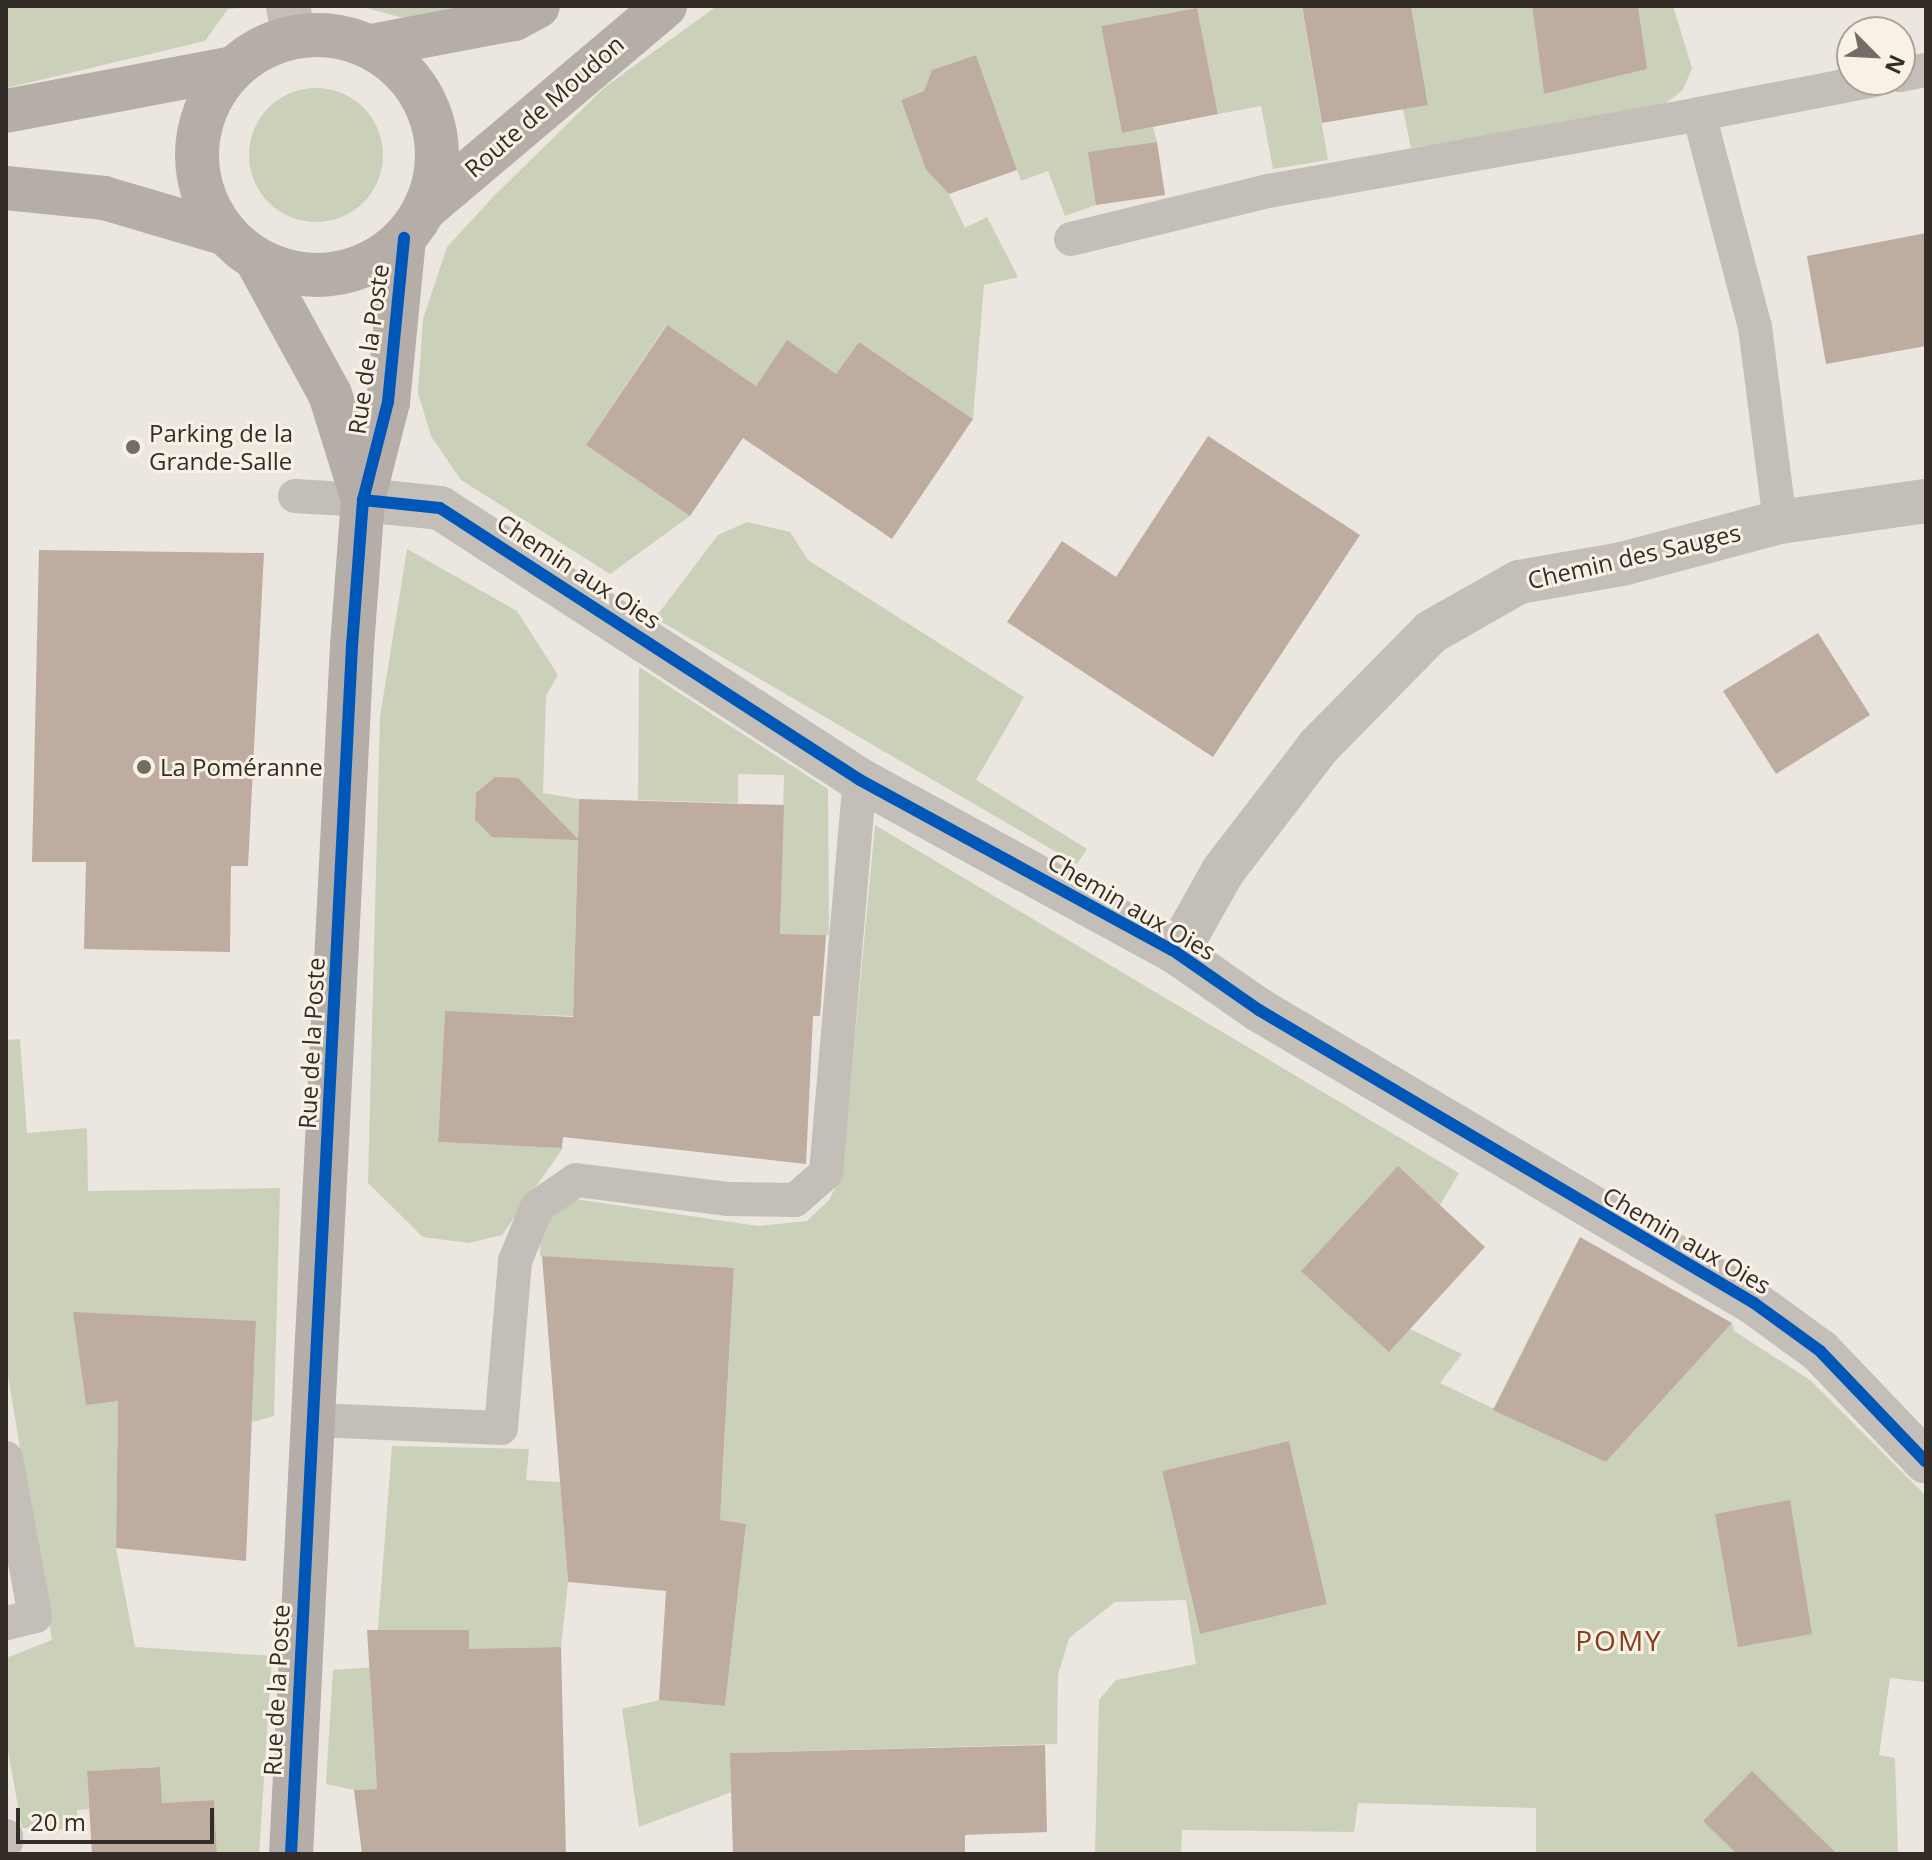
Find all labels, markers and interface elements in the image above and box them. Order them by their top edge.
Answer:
north arrow [1836,16,1916,96]
street label: Route de Moudon [459,29,629,183]
text: N [1879,51,1913,79]
street label: Rue de la Poste [342,262,394,436]
place label: Parking de la Grande-Salle [149,419,293,475]
marker: Parking de la Grande-Salle [124,438,142,456]
street label: Chemin aux Oies [492,507,666,635]
street label: Chemin des Sauges [1525,518,1743,594]
place label: La Poméranne [160,753,323,781]
marker: La Poméranne [135,758,153,776]
street label: Chemin aux Oies [1043,846,1221,966]
street label: Rue de la Poste [292,957,330,1129]
street label: Chemin aux Oies [1598,1180,1776,1300]
street label: Rue de la Poste [257,1604,295,1776]
district label: POMY [1575,1623,1663,1657]
scale bar [20,1792,218,1842]
text: 20 m [30,1805,86,1838]

